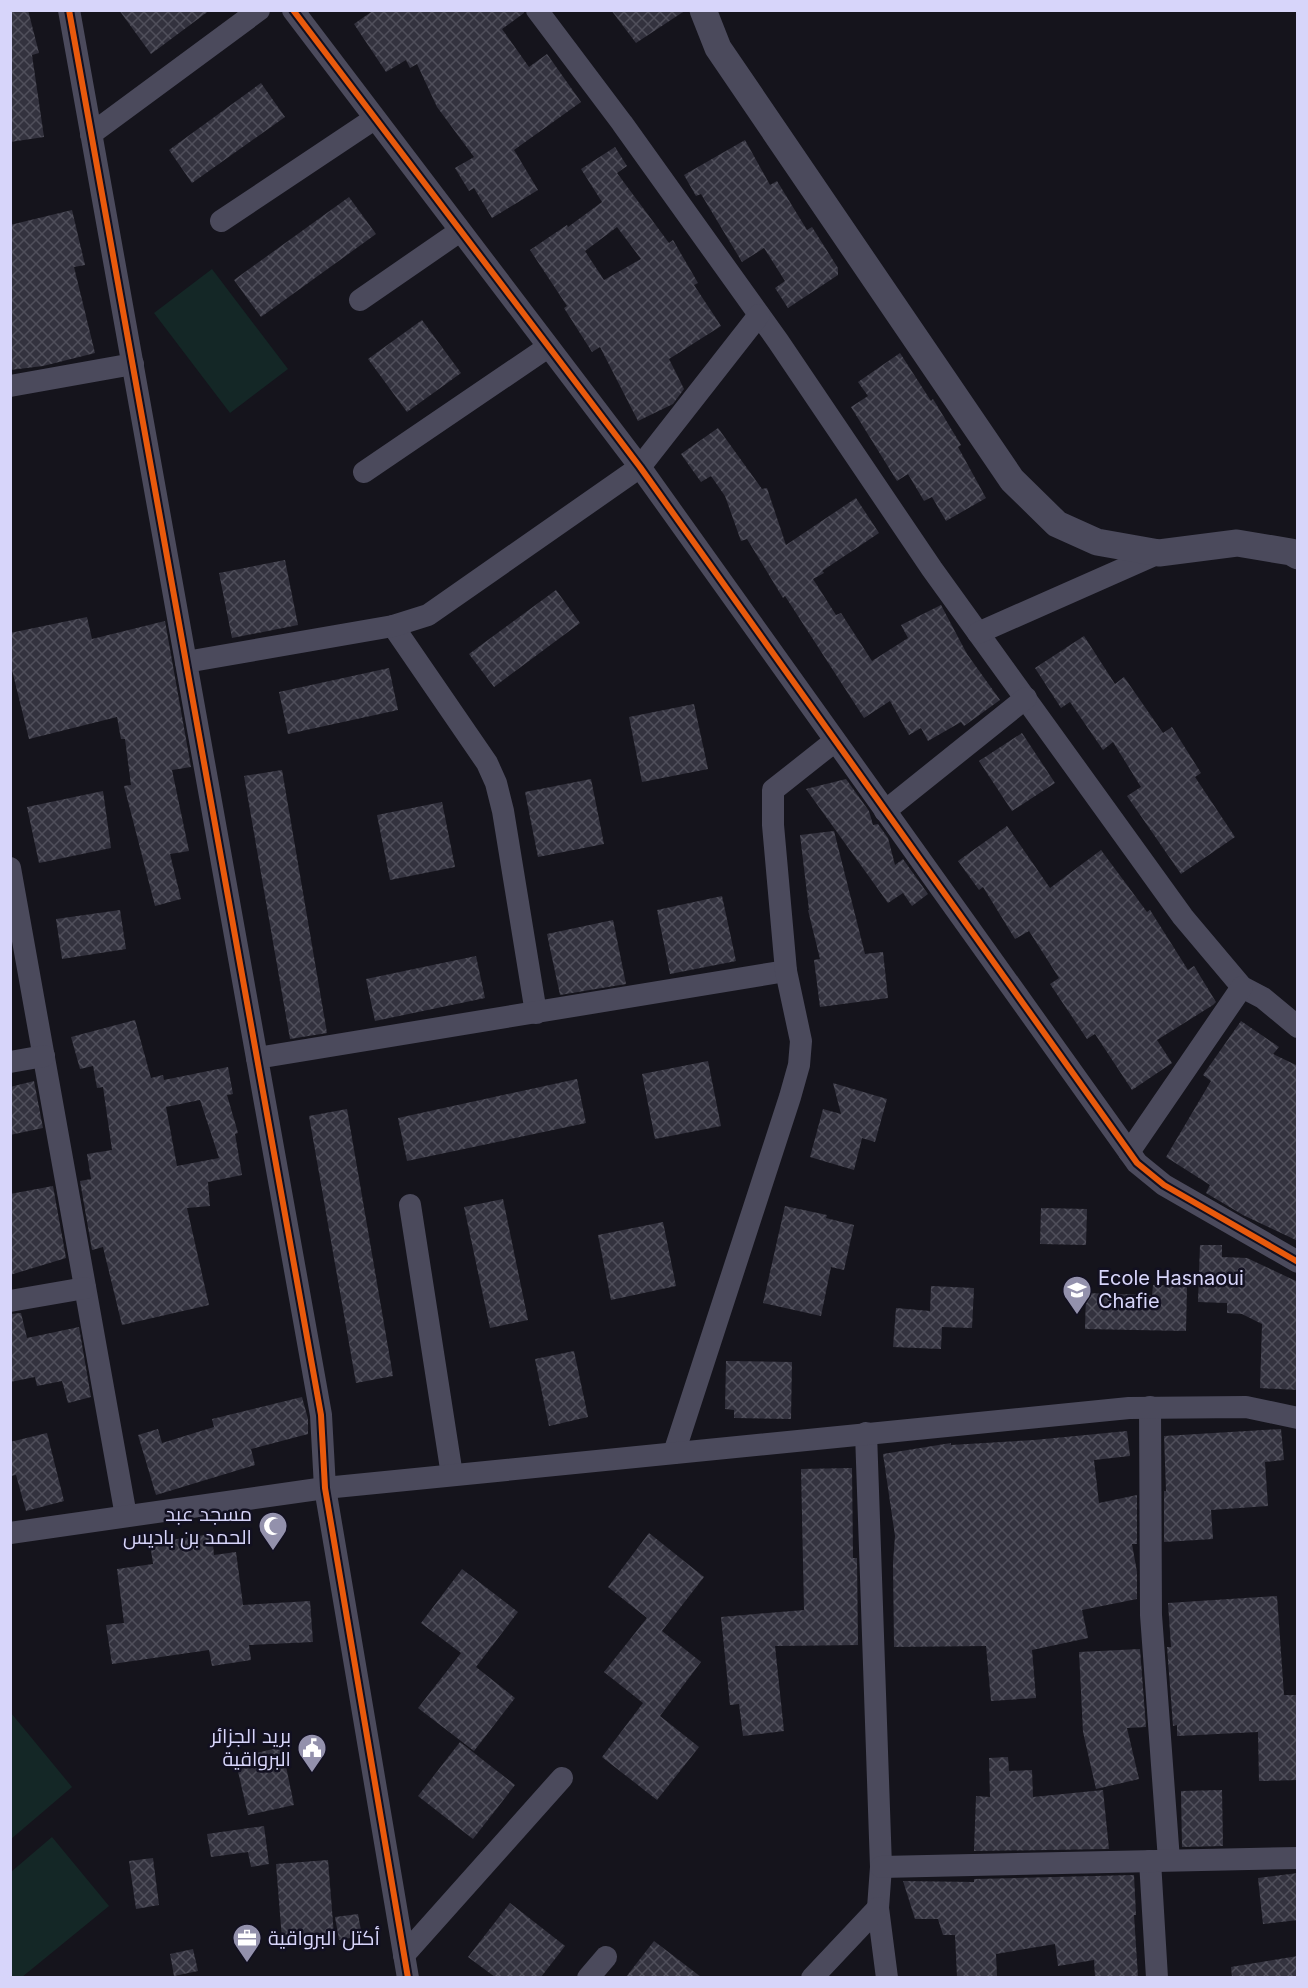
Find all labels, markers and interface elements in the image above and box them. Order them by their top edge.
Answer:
place label: Ecole Hasnaoui Chafie [1098,1266,1244,1313]
school or university icon: Ecole Hasnaoui Chafie [1061,1274,1093,1316]
place label: مسجد عبد الحمد بن باديس [123,1502,252,1550]
mosque icon: مسجد عبد الحمد بن باديس [257,1510,289,1552]
place label: بريد الجزائر البرواقية [210,1724,291,1771]
public building icon: بريد الجزائر البرواقية [296,1732,328,1774]
office icon: أكتل البرواقية [231,1922,263,1964]
place label: أكتل البرواقية [268,1926,380,1951]

